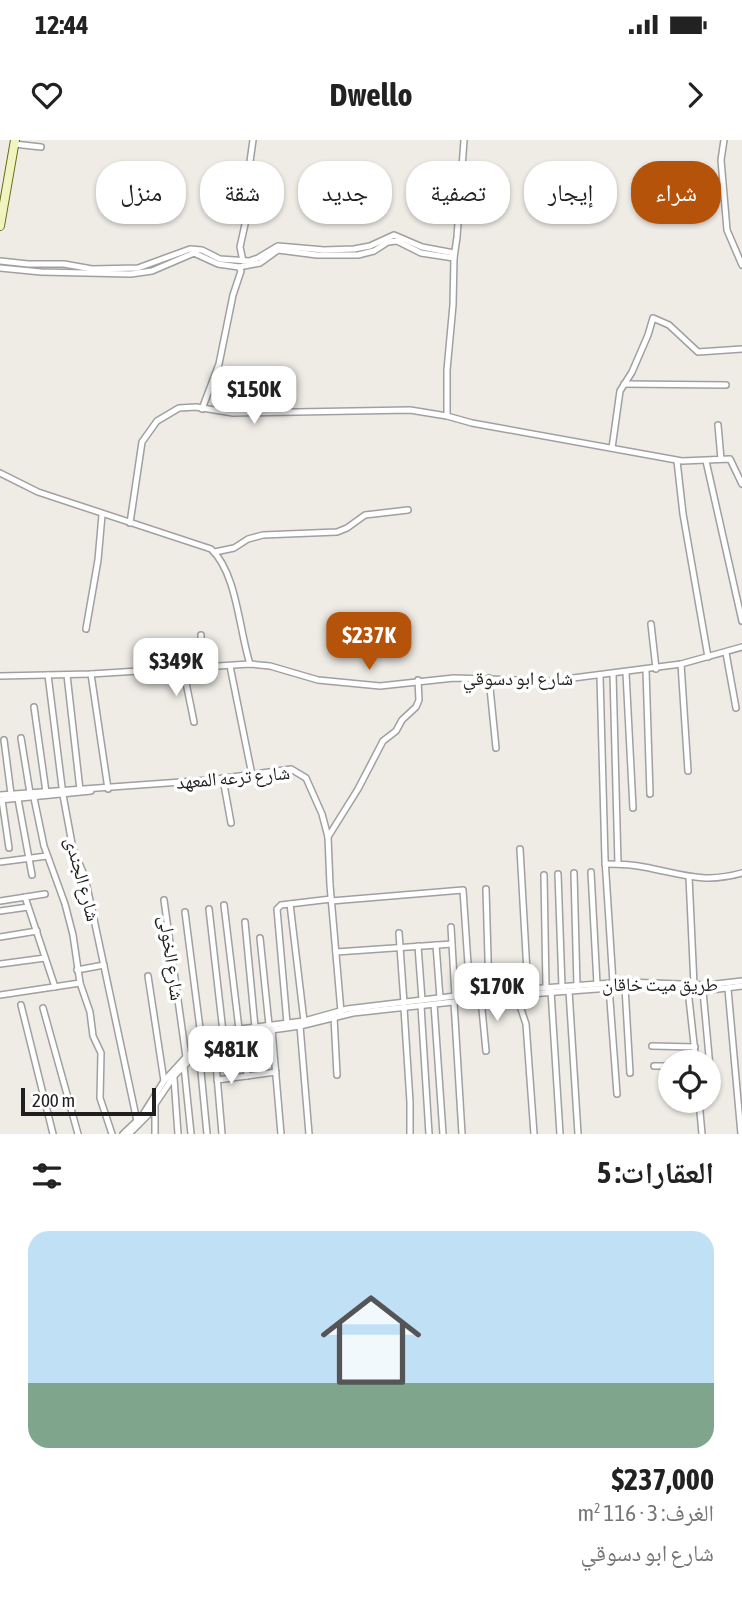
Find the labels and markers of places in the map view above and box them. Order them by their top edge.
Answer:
pin: $150K [205,366,303,426]
pin: $237K [320,612,418,672]
pin: $349K [127,638,225,698]
pin: $170K [448,964,546,1023]
pin: $481K [182,1026,280,1086]

